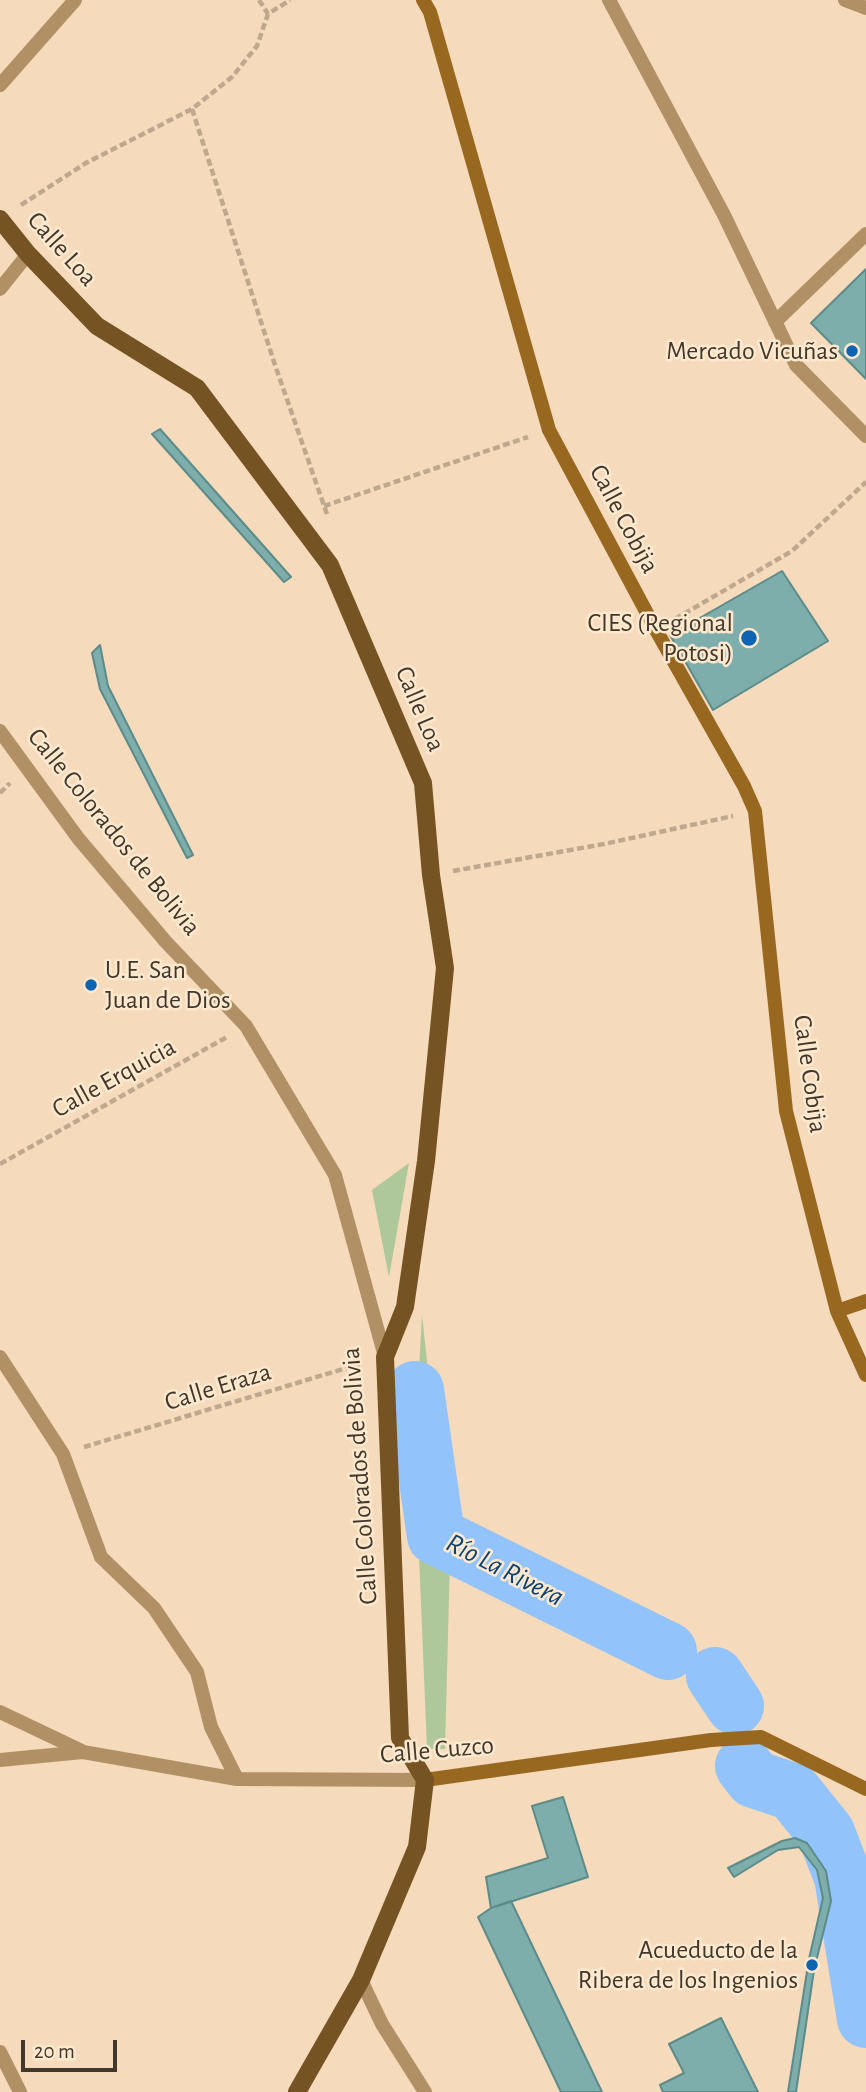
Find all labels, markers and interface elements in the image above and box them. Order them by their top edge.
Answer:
street label: Calle Loa [20,205,104,293]
place label: Mercado Vicuñas [666,335,838,367]
marker: Mercado Vicuñas [844,343,860,359]
street label: Calle Cobija [582,459,666,579]
place label: CIES (Regional Potosi) [587,607,733,668]
marker: CIES (Regional Potosi) [739,628,759,648]
street label: Calle Loa [388,662,452,756]
street label: Calle Colorados de Bolivia [21,722,207,942]
place label: U.E. San Juan de Dios [105,954,231,1016]
marker: U.E. San Juan de Dios [83,977,99,993]
street label: Calle Cobija [786,1013,834,1135]
street label: Calle Erquicia [47,1031,181,1125]
street label: Calle Colorados de Bolivia [335,1346,385,1606]
street label: Calle Eraza [161,1356,275,1418]
water label: Río La Rivera [441,1526,569,1614]
street label: Calle Cuzco [379,1729,495,1771]
place label: Acueducto de la Ribera de los Ingenios [578,1934,798,1996]
marker: Acueducto de la Ribera de los Ingenios [804,1957,820,1973]
scale bar [24,2025,121,2070]
text: 20 m [34,2041,75,2062]

